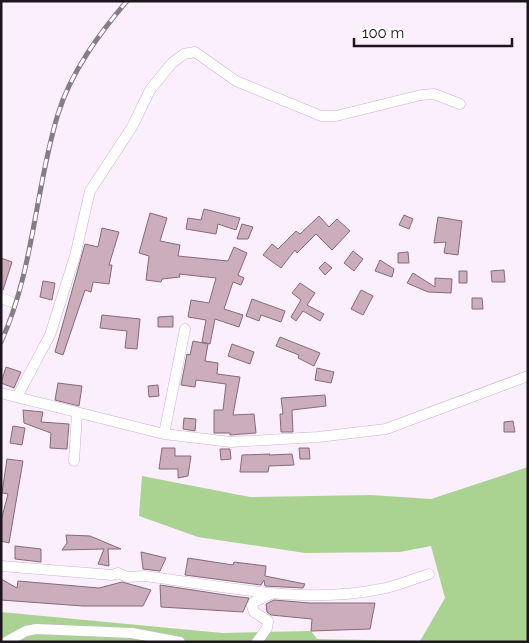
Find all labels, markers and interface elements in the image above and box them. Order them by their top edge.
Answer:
scale bar [354,15,512,47]
text: 100 m [362,24,404,42]

